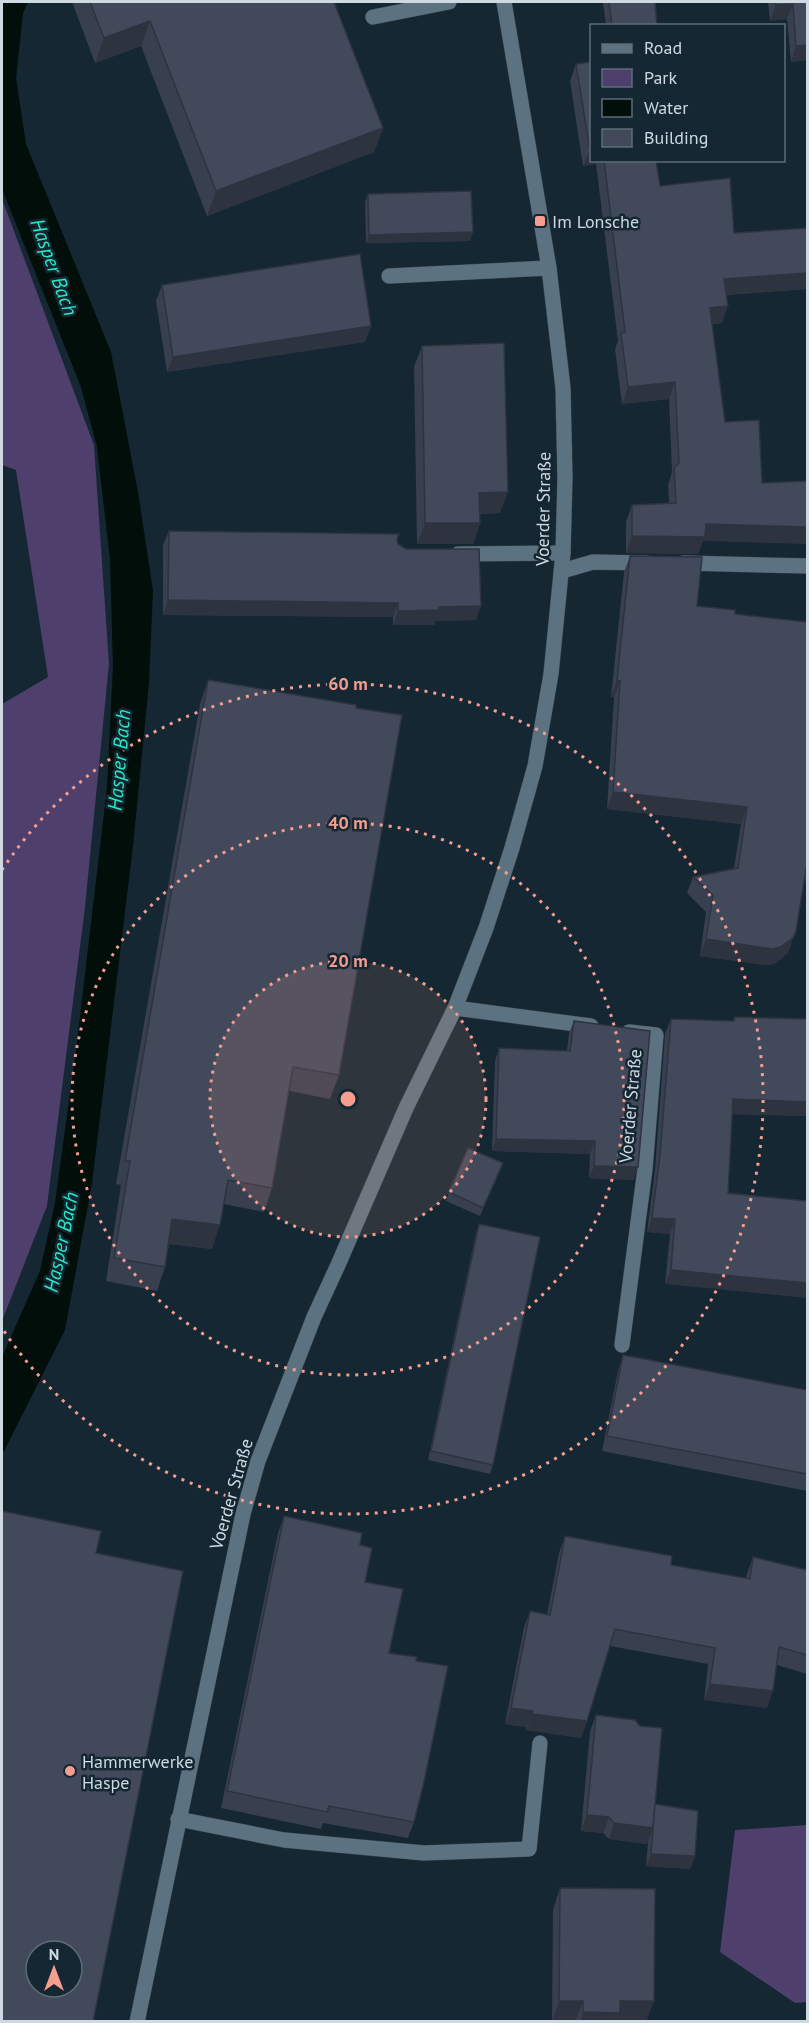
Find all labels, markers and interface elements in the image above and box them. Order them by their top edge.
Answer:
legend [590,24,785,162]
text: Road [644,36,682,59]
text: Park [644,66,677,89]
text: Water [644,96,688,119]
text: Building [644,126,708,149]
place label: Im Lonsche [552,210,639,233]
marker: Im Lonsche [533,214,547,228]
water label: Hasper Bach [24,215,84,319]
street label: Voerder Straße [530,452,555,567]
text: 60 m [328,672,368,695]
water label: Hasper Bach [102,708,136,812]
text: 40 m [328,811,368,834]
text: 20 m [328,949,368,972]
street label: Voerder Straße [613,1048,646,1165]
centre of rings [338,1089,358,1109]
water label: Hasper Bach [38,1190,84,1294]
street label: Voerder Straße [204,1436,258,1553]
place label: Hammerwerke Haspe [82,1750,193,1794]
marker: Hammerwerke Haspe [63,1764,77,1778]
north arrow [24,1939,84,1999]
text: N [49,1944,59,1964]

